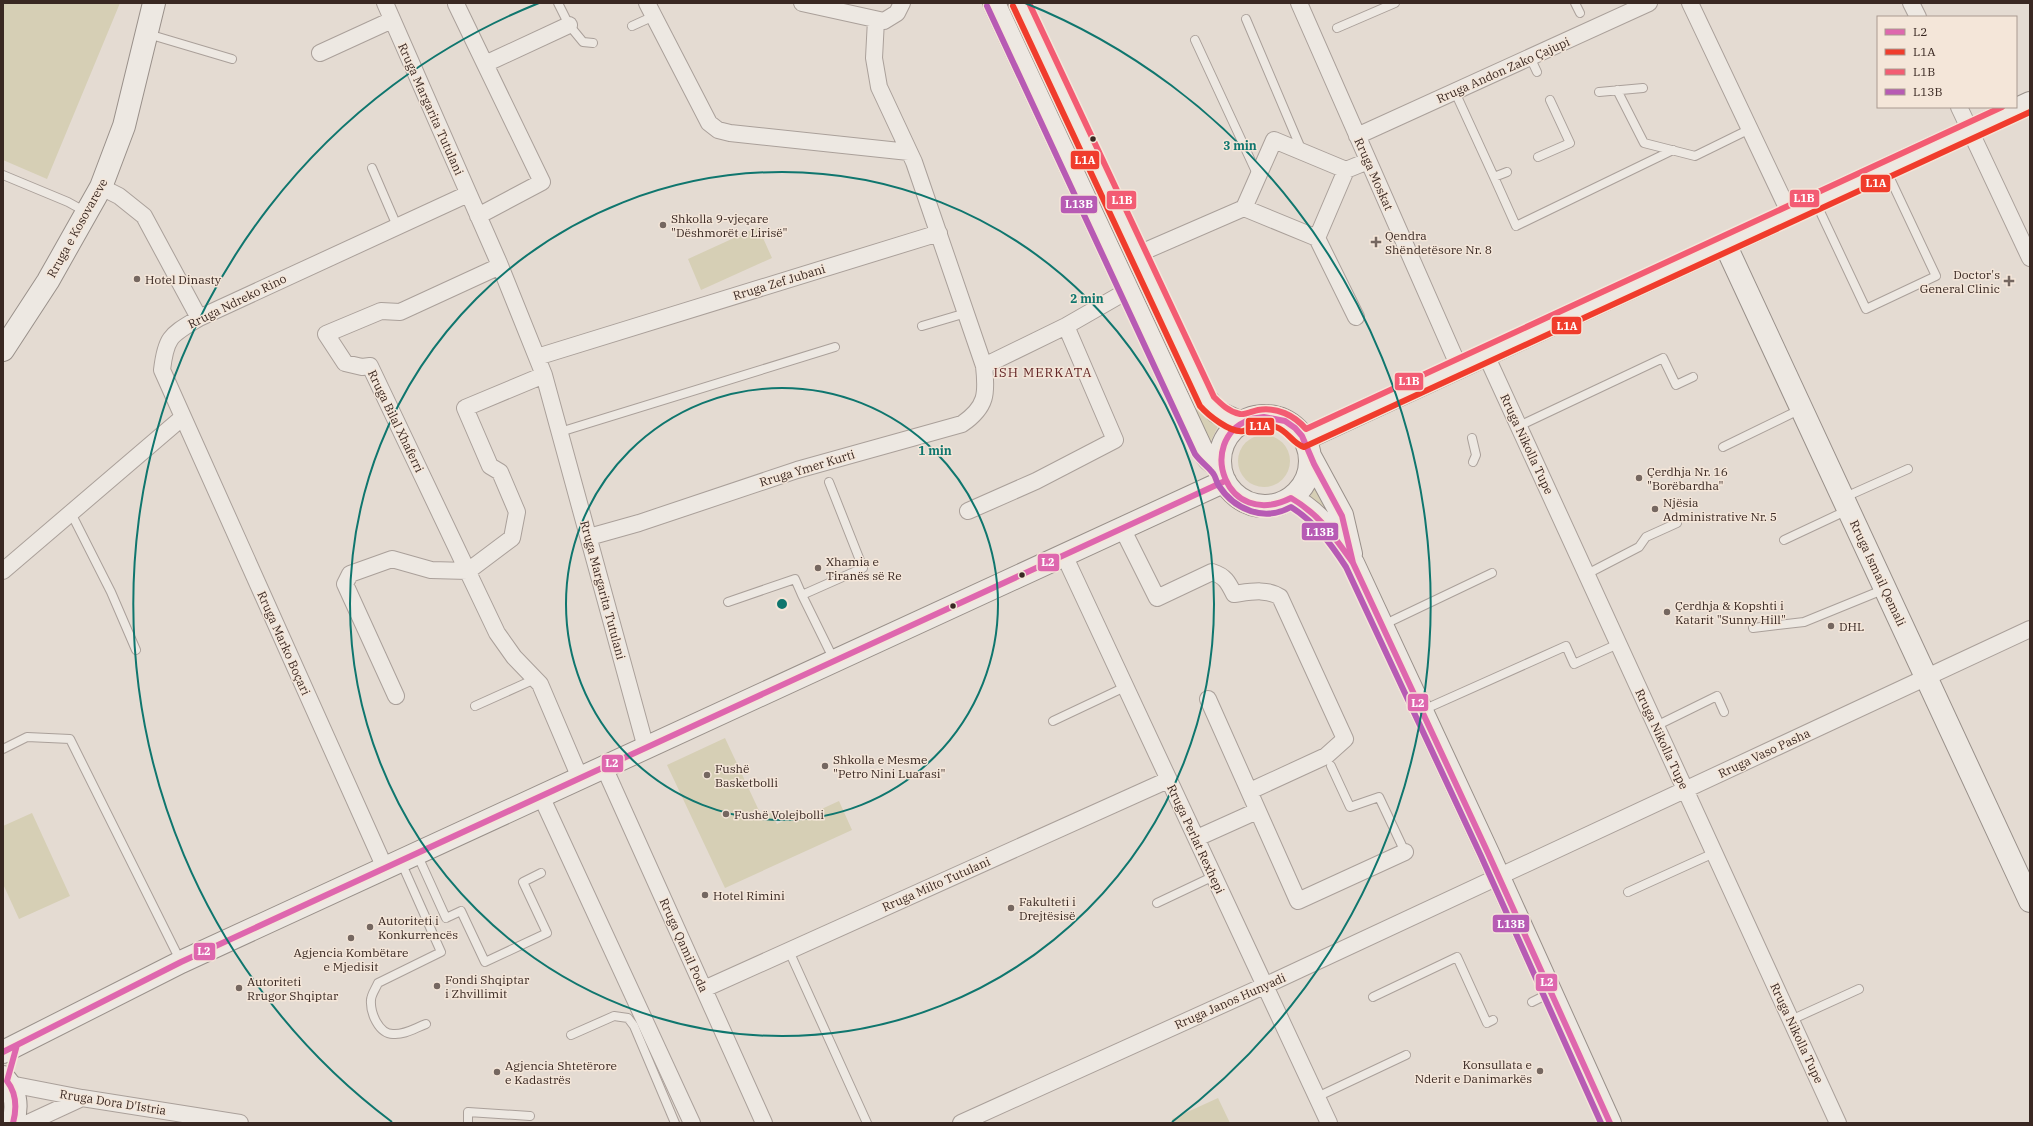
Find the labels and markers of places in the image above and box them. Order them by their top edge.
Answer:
unlabelled marker [1088,134,1098,144]
place label: Shkolla 9-vjeçare "Dëshmorët e Lirisë" [671,211,787,240]
marker: Shkolla 9-vjeçare "Dëshmorët e Lirisë" [658,220,668,230]
place label: Qendra Shëndetësore Nr. 8 [1385,228,1492,257]
marker: Qendra Shëndetësore Nr. 8 [1370,236,1382,248]
place label: Doctor's General Clinic [1920,267,2000,296]
place label: Hotel Dinasty [145,272,222,287]
marker: Hotel Dinasty [132,274,142,284]
marker: Doctor's General Clinic [2003,275,2015,287]
place label: Çerdhja Nr. 16 "Borëbardha" [1647,464,1728,493]
marker: Çerdhja Nr. 16 "Borëbardha" [1634,473,1644,483]
place label: Njësia Administrative Nr. 5 [1663,495,1777,524]
marker: Njësia Administrative Nr. 5 [1650,504,1660,514]
place label: Xhamia e Tiranës së Re [826,554,902,583]
marker: Xhamia e Tiranës së Re [813,563,823,573]
unlabelled marker [1017,570,1027,580]
centre of rings [775,597,789,611]
place label: Çerdhja & Kopshti i Katarit "Sunny Hill" [1675,598,1786,627]
unlabelled marker [948,601,958,611]
marker: Çerdhja & Kopshti i Katarit "Sunny Hill" [1662,607,1672,617]
place label: DHL [1839,619,1864,634]
marker: DHL [1826,621,1836,631]
place label: Shkolla e Mesme "Petro Nini Luarasi" [833,752,946,781]
place label: Fushë Basketbolli [715,761,778,790]
marker: Shkolla e Mesme "Petro Nini Luarasi" [820,761,830,771]
marker: Fushë Basketbolli [702,770,712,780]
place label: Fushë Volejbolli [734,807,824,822]
marker: Fushë Volejbolli [721,809,731,819]
place label: Hotel Rimini [713,888,785,903]
marker: Hotel Rimini [700,890,710,900]
place label: Fakulteti i Drejtësisë [1019,894,1076,923]
marker: Fakulteti i Drejtësisë [1006,903,1016,913]
place label: Autoriteti i Konkurrencës [378,913,458,942]
marker: Autoriteti i Konkurrencës [365,922,375,932]
marker: Agjencia Kombëtare e Mjedisit [346,933,356,943]
place label: Agjencia Kombëtare e Mjedisit [294,945,408,974]
place label: Fondi Shqiptar i Zhvillimit [445,972,530,1001]
place label: Autoriteti Rrugor Shqiptar [247,974,339,1003]
marker: Fondi Shqiptar i Zhvillimit [432,981,442,991]
marker: Autoriteti Rrugor Shqiptar [234,983,244,993]
place label: Konsullata e Nderit e Danimarkës [1415,1057,1532,1086]
place label: Agjencia Shtetërore e Kadastrës [505,1058,617,1087]
marker: Konsullata e Nderit e Danimarkës [1535,1066,1545,1076]
marker: Agjencia Shtetërore e Kadastrës [492,1067,502,1077]

